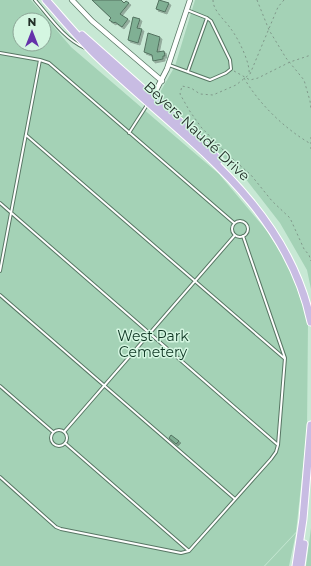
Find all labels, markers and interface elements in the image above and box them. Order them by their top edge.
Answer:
north arrow [12,12,52,52]
text: N [28,15,36,29]
street label: Beyers Naudé Drive [140,77,254,185]
park label: West Park Cemetery [117,327,189,361]

